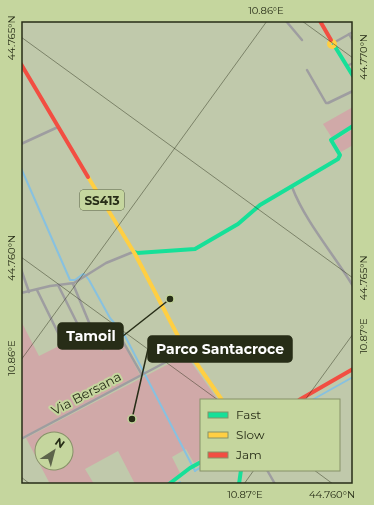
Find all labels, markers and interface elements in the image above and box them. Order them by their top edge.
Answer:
text: 10.86°E [248,4,284,17]
text: 44.765°N [5,15,18,61]
text: 44.770°N [357,34,370,80]
road number: SS413 [80,190,124,210]
text: 44.760°N [5,235,18,281]
text: 44.765°N [357,255,370,301]
text: 10.87°E [357,318,370,354]
callout: Tamoil [58,323,123,349]
text: Tamoil [66,327,116,345]
callout: Parco Santacroce [148,336,292,362]
text: 10.86°E [5,340,18,376]
text: Parco Santacroce [156,340,284,358]
street label: Via Bersana [48,368,124,418]
legend [200,399,340,471]
text: Fast [236,407,261,422]
text: Slow [236,427,265,442]
north arrow [34,431,74,471]
text: N [52,435,68,451]
text: Jam [235,447,262,462]
text: 10.87°E [227,488,263,501]
text: 44.760°N [309,488,355,501]

